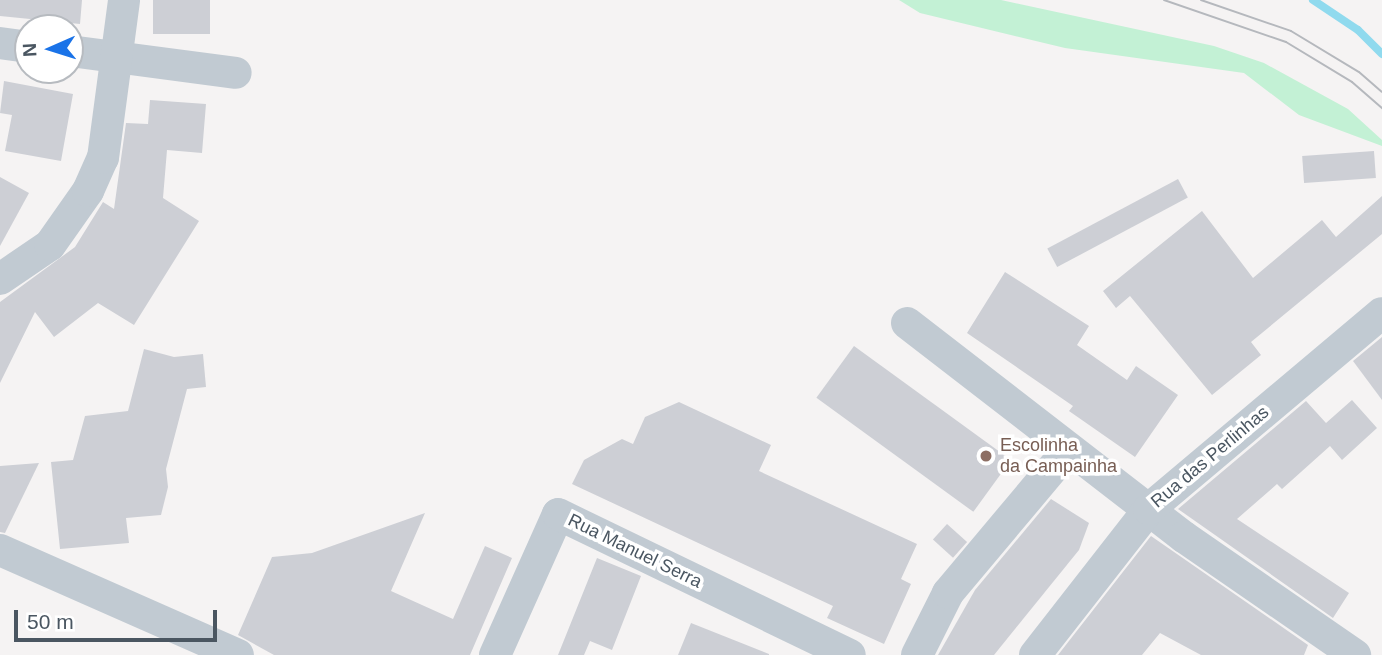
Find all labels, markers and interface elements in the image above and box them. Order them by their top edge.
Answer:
north arrow [14,14,84,84]
text: N [19,43,40,57]
street label: Rua das Perlinhas [1147,401,1273,513]
place label: Escolinha da Campainha [1000,435,1117,478]
marker: Escolinha da Campainha [978,448,994,464]
street label: Rua Manuel Serra [565,509,705,593]
scale bar [18,596,220,640]
text: 50 m [27,610,74,633]

